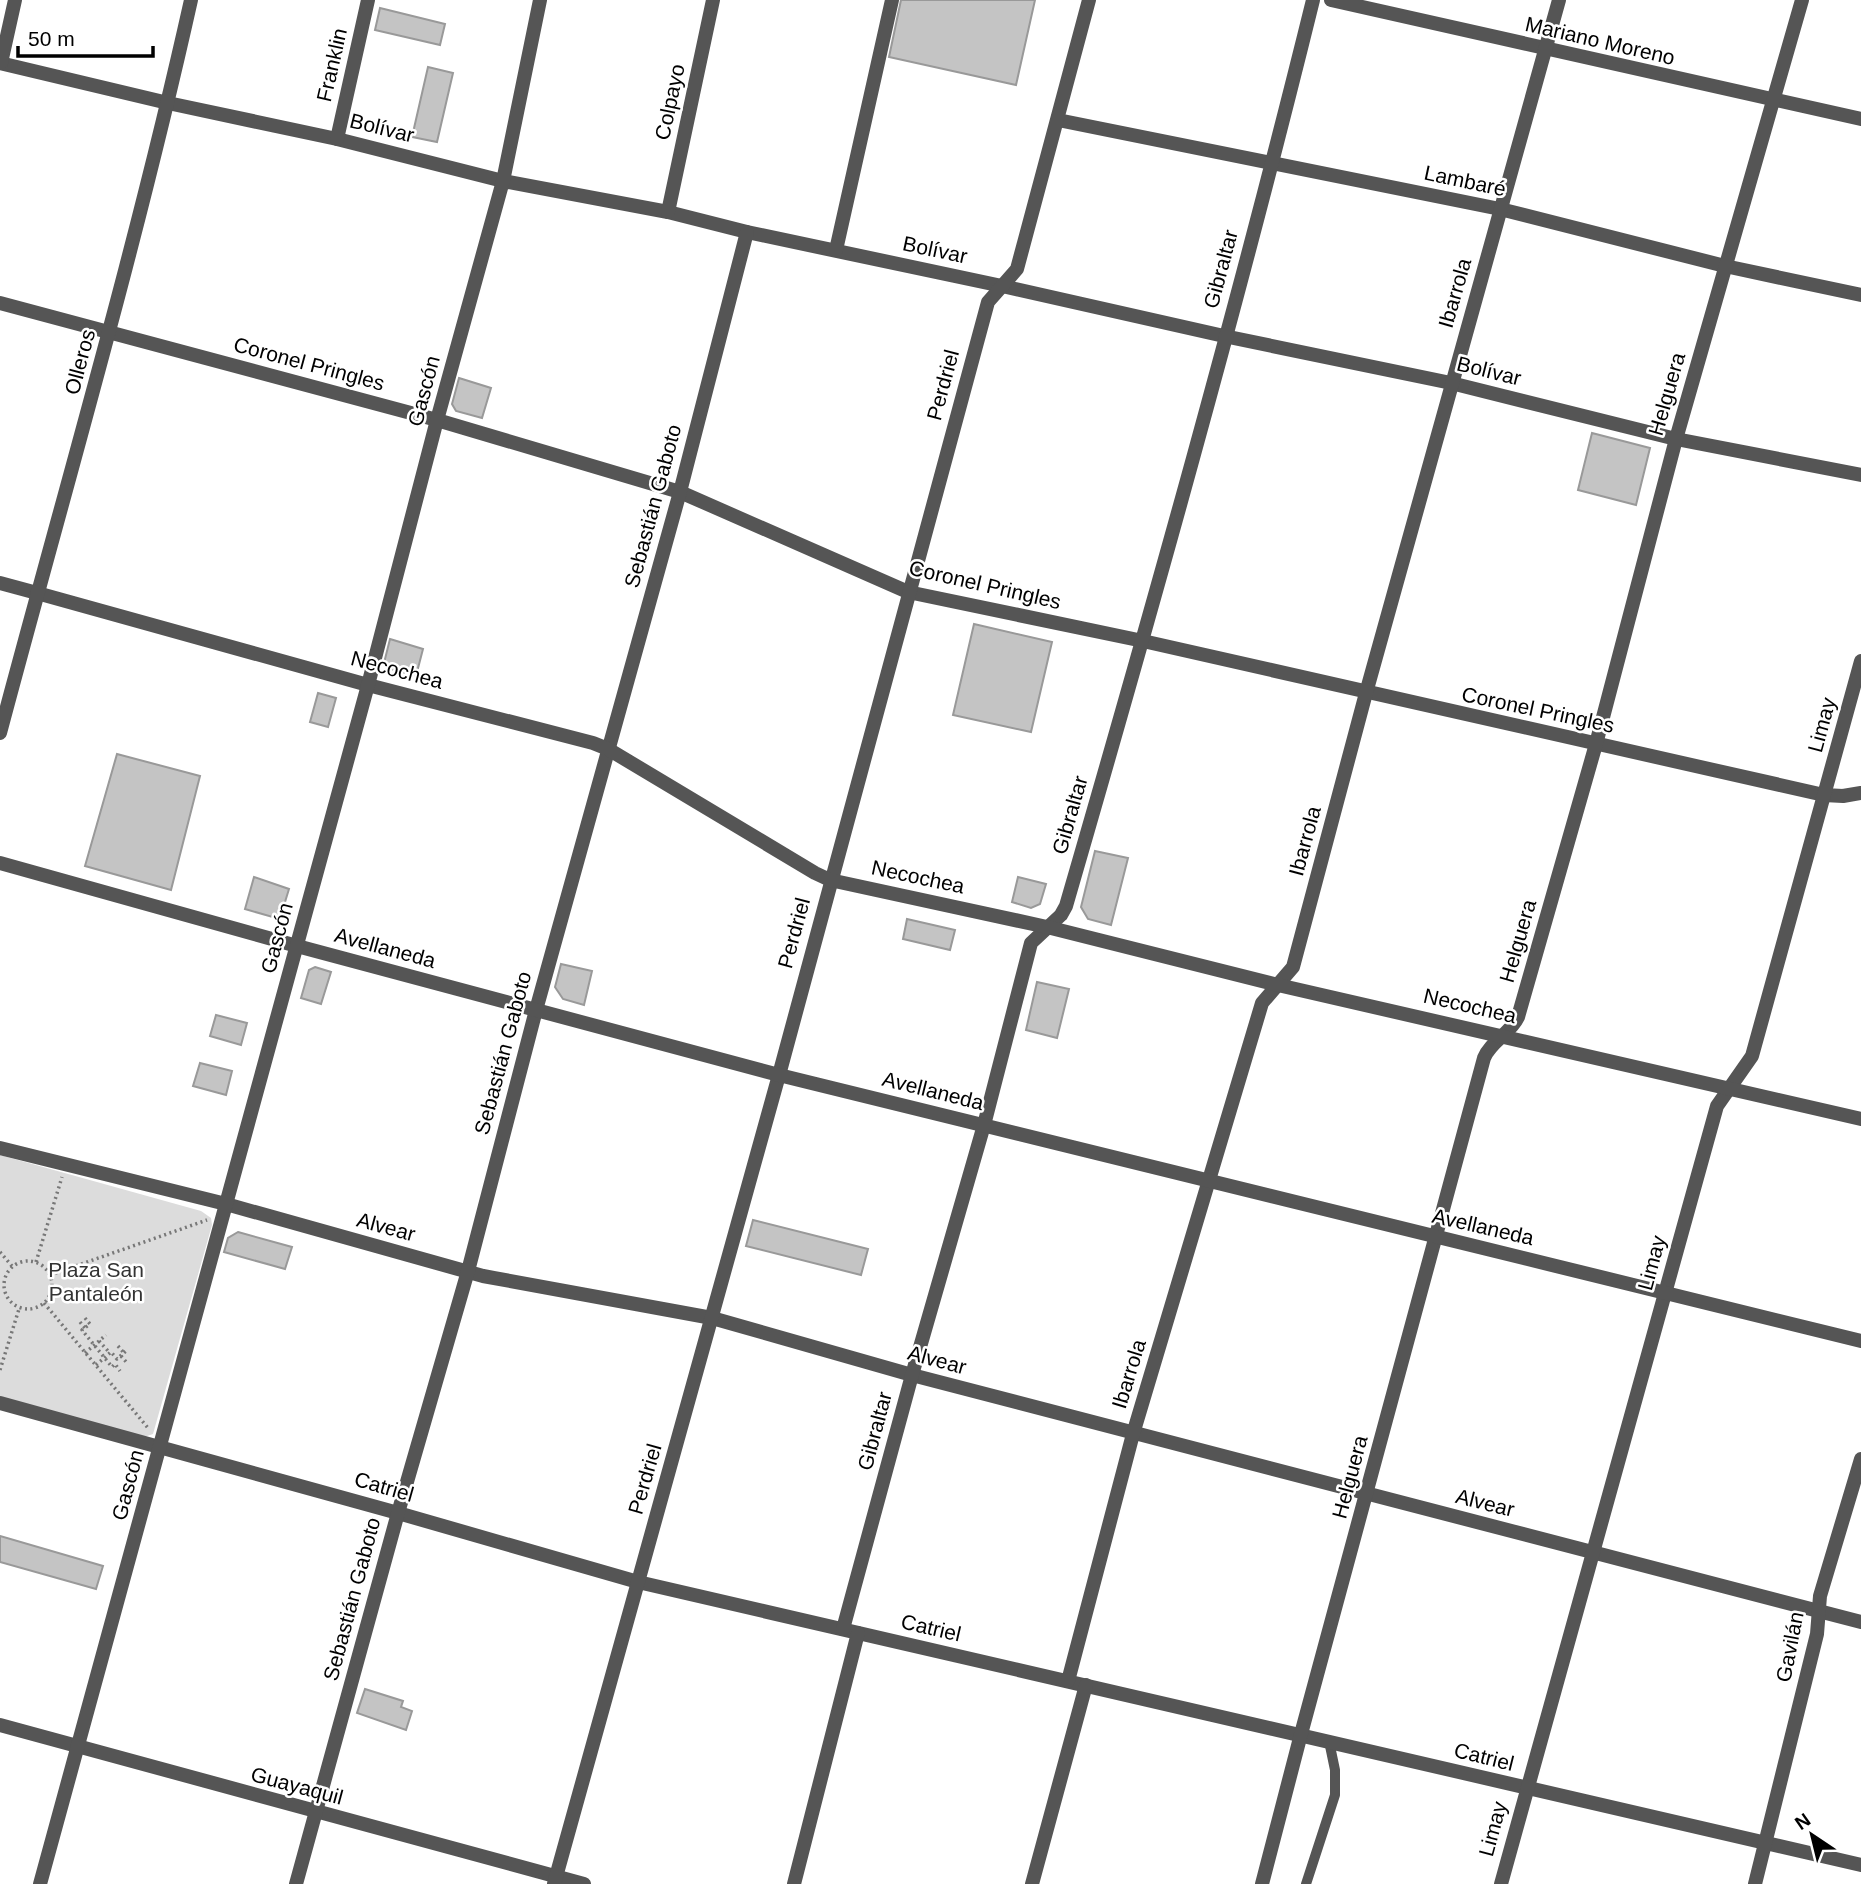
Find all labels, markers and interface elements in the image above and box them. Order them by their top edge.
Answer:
street label: Mariano Moreno [1523,12,1677,69]
scale bar [18,14,152,58]
street label: Franklin [312,26,351,104]
text: 50 m [28,27,75,50]
street label: Colpayo [650,62,689,142]
street label: Bolívar [348,108,417,147]
street label: Lambaré [1422,161,1508,200]
street label: Gibraltar [1199,227,1242,311]
street label: Bolívar [901,231,969,268]
street label: Ibarrola [1434,255,1475,330]
street label: Olleros [60,327,99,397]
street label: Coronel Pringles [231,332,387,395]
street label: Perdriel [922,347,963,423]
street label: Helguera [1644,349,1689,438]
street label: Bolívar [1455,351,1524,390]
street label: Gascón [403,353,444,429]
street label: Sebastián Gaboto [620,422,685,590]
street label: Coronel Pringles [907,556,1063,613]
street label: Necochea [348,646,446,693]
street label: Coronel Pringles [1460,682,1616,737]
street label: Limay [1803,694,1840,755]
street label: Gibraltar [1047,773,1092,857]
street label: Ibarrola [1284,803,1325,878]
street label: Necochea [869,855,967,898]
street label: Perdriel [773,895,814,971]
street label: Helguera [1495,896,1540,985]
street label: Gascón [256,900,297,976]
street label: Avellaneda [332,923,438,972]
street label: Sebastián Gaboto [470,969,535,1137]
street label: Necochea [1421,984,1519,1027]
street label: Avellaneda [880,1067,986,1114]
street label: Avellaneda [1430,1204,1536,1249]
street label: Alvear [354,1208,418,1245]
street label: Limay [1633,1232,1670,1293]
park label: Plaza San Pantaleón [48,1258,144,1305]
street label: Ibarrola [1107,1336,1150,1411]
street label: Alvear [905,1341,969,1378]
street label: Gibraltar [853,1389,896,1473]
street label: Helguera [1327,1432,1372,1521]
street label: Perdriel [623,1441,666,1517]
street label: Gascón [107,1447,148,1523]
street label: Catriel [352,1467,416,1506]
street label: Alvear [1453,1484,1517,1521]
street label: Sebastián Gaboto [319,1515,384,1683]
street label: Catriel [899,1609,963,1646]
street label: Gavilán [1771,1610,1808,1684]
street label: Catriel [1452,1738,1516,1775]
street label: Guayaquil [248,1762,346,1809]
street label: Limay [1474,1798,1511,1859]
north arrow [1777,1800,1847,1870]
text: N [1791,1809,1814,1834]

